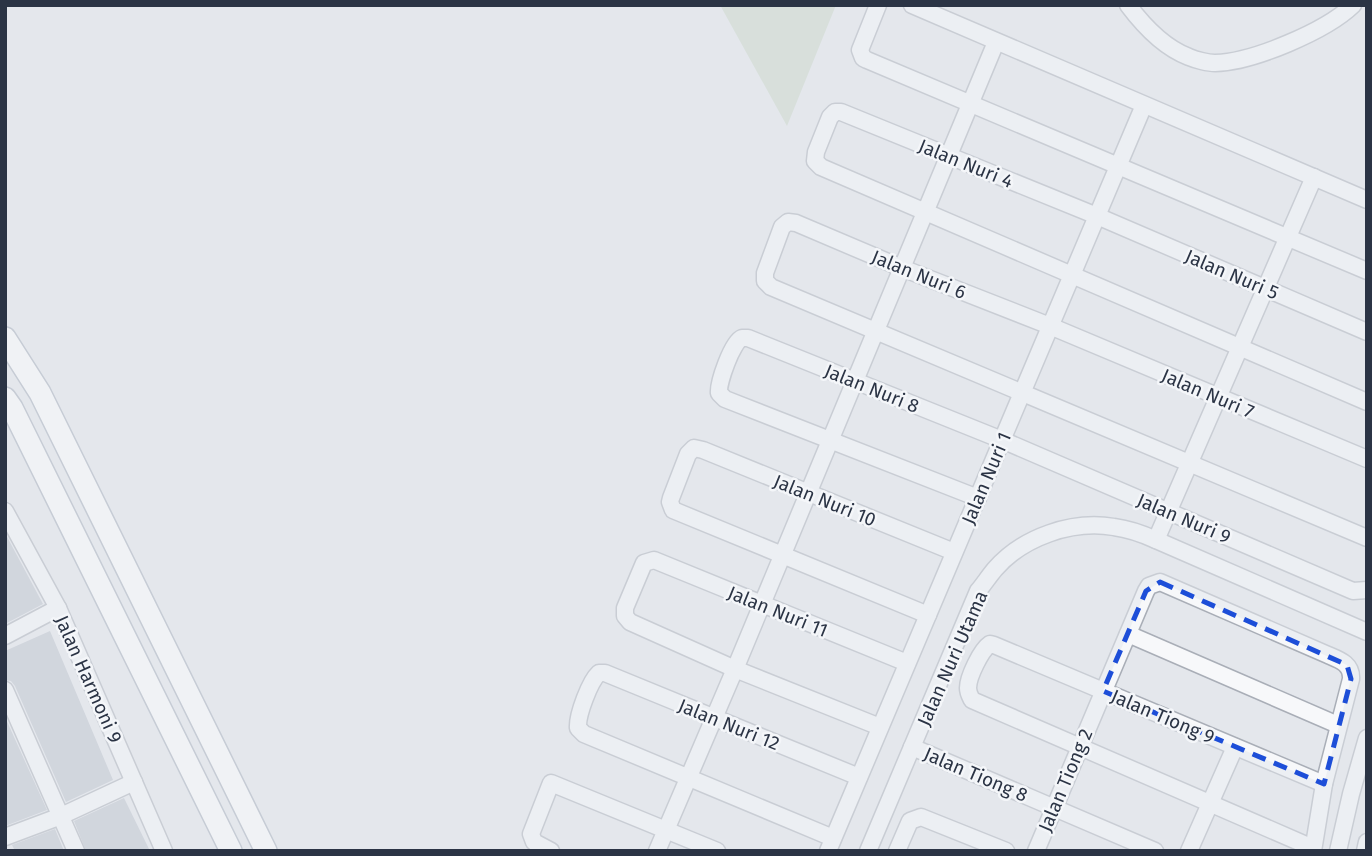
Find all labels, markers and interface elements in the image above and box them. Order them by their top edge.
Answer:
street label: Jalan Nuri 4 [915,134,1016,193]
street label: Jalan Nuri 5 [1182,244,1282,304]
street label: Jalan Nuri 6 [868,245,969,304]
street label: Jalan Nuri 8 [821,359,923,418]
street label: Jalan Nuri 7 [1158,364,1257,423]
street label: Jalan Nuri 1 [957,429,1016,528]
street label: Jalan Nuri 10 [770,469,879,531]
street label: Jalan Nuri 9 [1133,488,1234,549]
street label: Jalan Nuri 11 [724,581,831,642]
street label: Jalan Nuri Utama [912,587,993,730]
street label: Jalan Harmoni 9 [50,612,127,747]
street label: Jalan Tiong 9 [1108,684,1218,749]
street label: Jalan Nuri 12 [675,694,783,755]
street label: Jalan Tiong 2 [1033,725,1097,835]
street label: Jalan Tiong 8 [920,742,1031,807]

